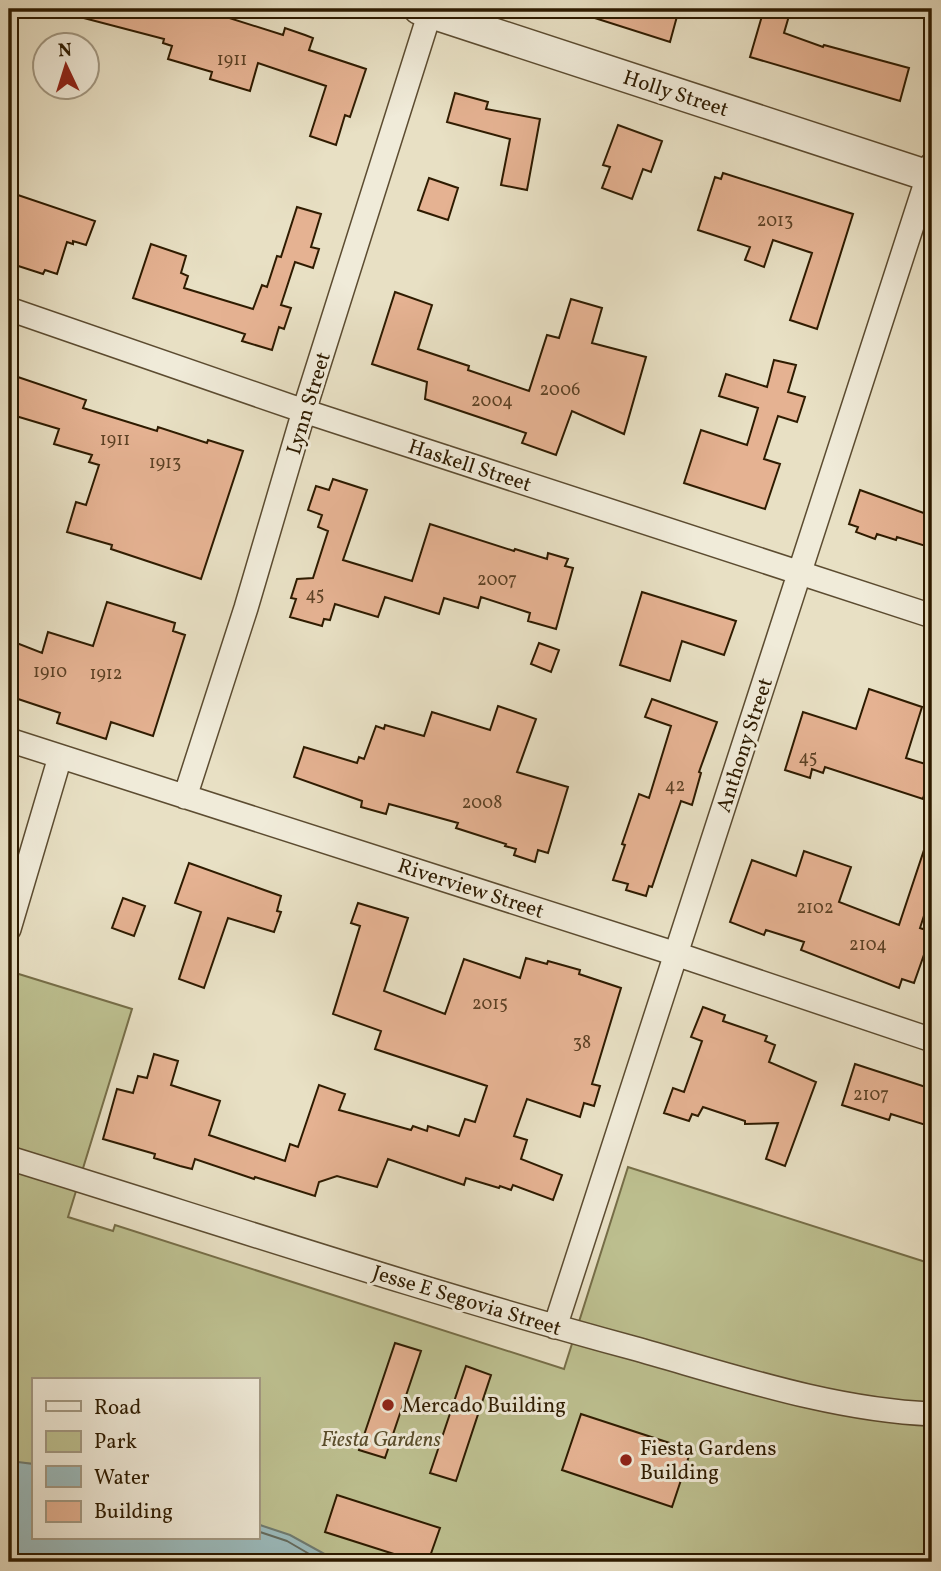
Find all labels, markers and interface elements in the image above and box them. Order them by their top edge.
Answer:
north arrow [32,32,102,102]
text: N [57,38,73,64]
house number: 1911 [217,48,247,73]
street label: Holly Street [619,64,732,125]
house number: 2013 [757,209,793,234]
street label: Lynn Street [280,349,339,458]
house number: 2006 [540,378,580,403]
house number: 2004 [471,389,513,414]
house number: 1911 [100,428,130,453]
street label: Haskell Street [404,433,535,500]
house number: 1913 [149,451,181,476]
house number: 2007 [477,568,517,593]
house number: 45 [306,583,324,608]
house number: 1910 [33,660,67,685]
house number: 1912 [90,662,122,687]
street label: Anthony Street [710,674,781,817]
house number: 45 [799,746,817,771]
house number: 42 [665,774,685,799]
house number: 2008 [462,791,502,816]
street label: Riverview Street [394,852,547,927]
house number: 2102 [796,896,834,921]
house number: 2104 [849,933,887,958]
house number: 2015 [472,992,508,1017]
house number: 38 [573,1031,591,1056]
house number: 2107 [853,1083,889,1108]
street label: Jesse E Segovia Street [369,1259,565,1344]
legend [32,1378,259,1540]
place label: Mercado Building [402,1392,566,1421]
text: Road [94,1394,141,1423]
marker: Mercado Building [380,1397,396,1413]
park label: Fiesta Gardens [321,1426,441,1455]
text: Park [94,1428,137,1457]
place label: Fiesta Gardens Building [640,1435,776,1488]
marker: Fiesta Gardens Building [618,1452,634,1468]
text: Water [94,1464,150,1493]
text: Building [94,1498,173,1527]

